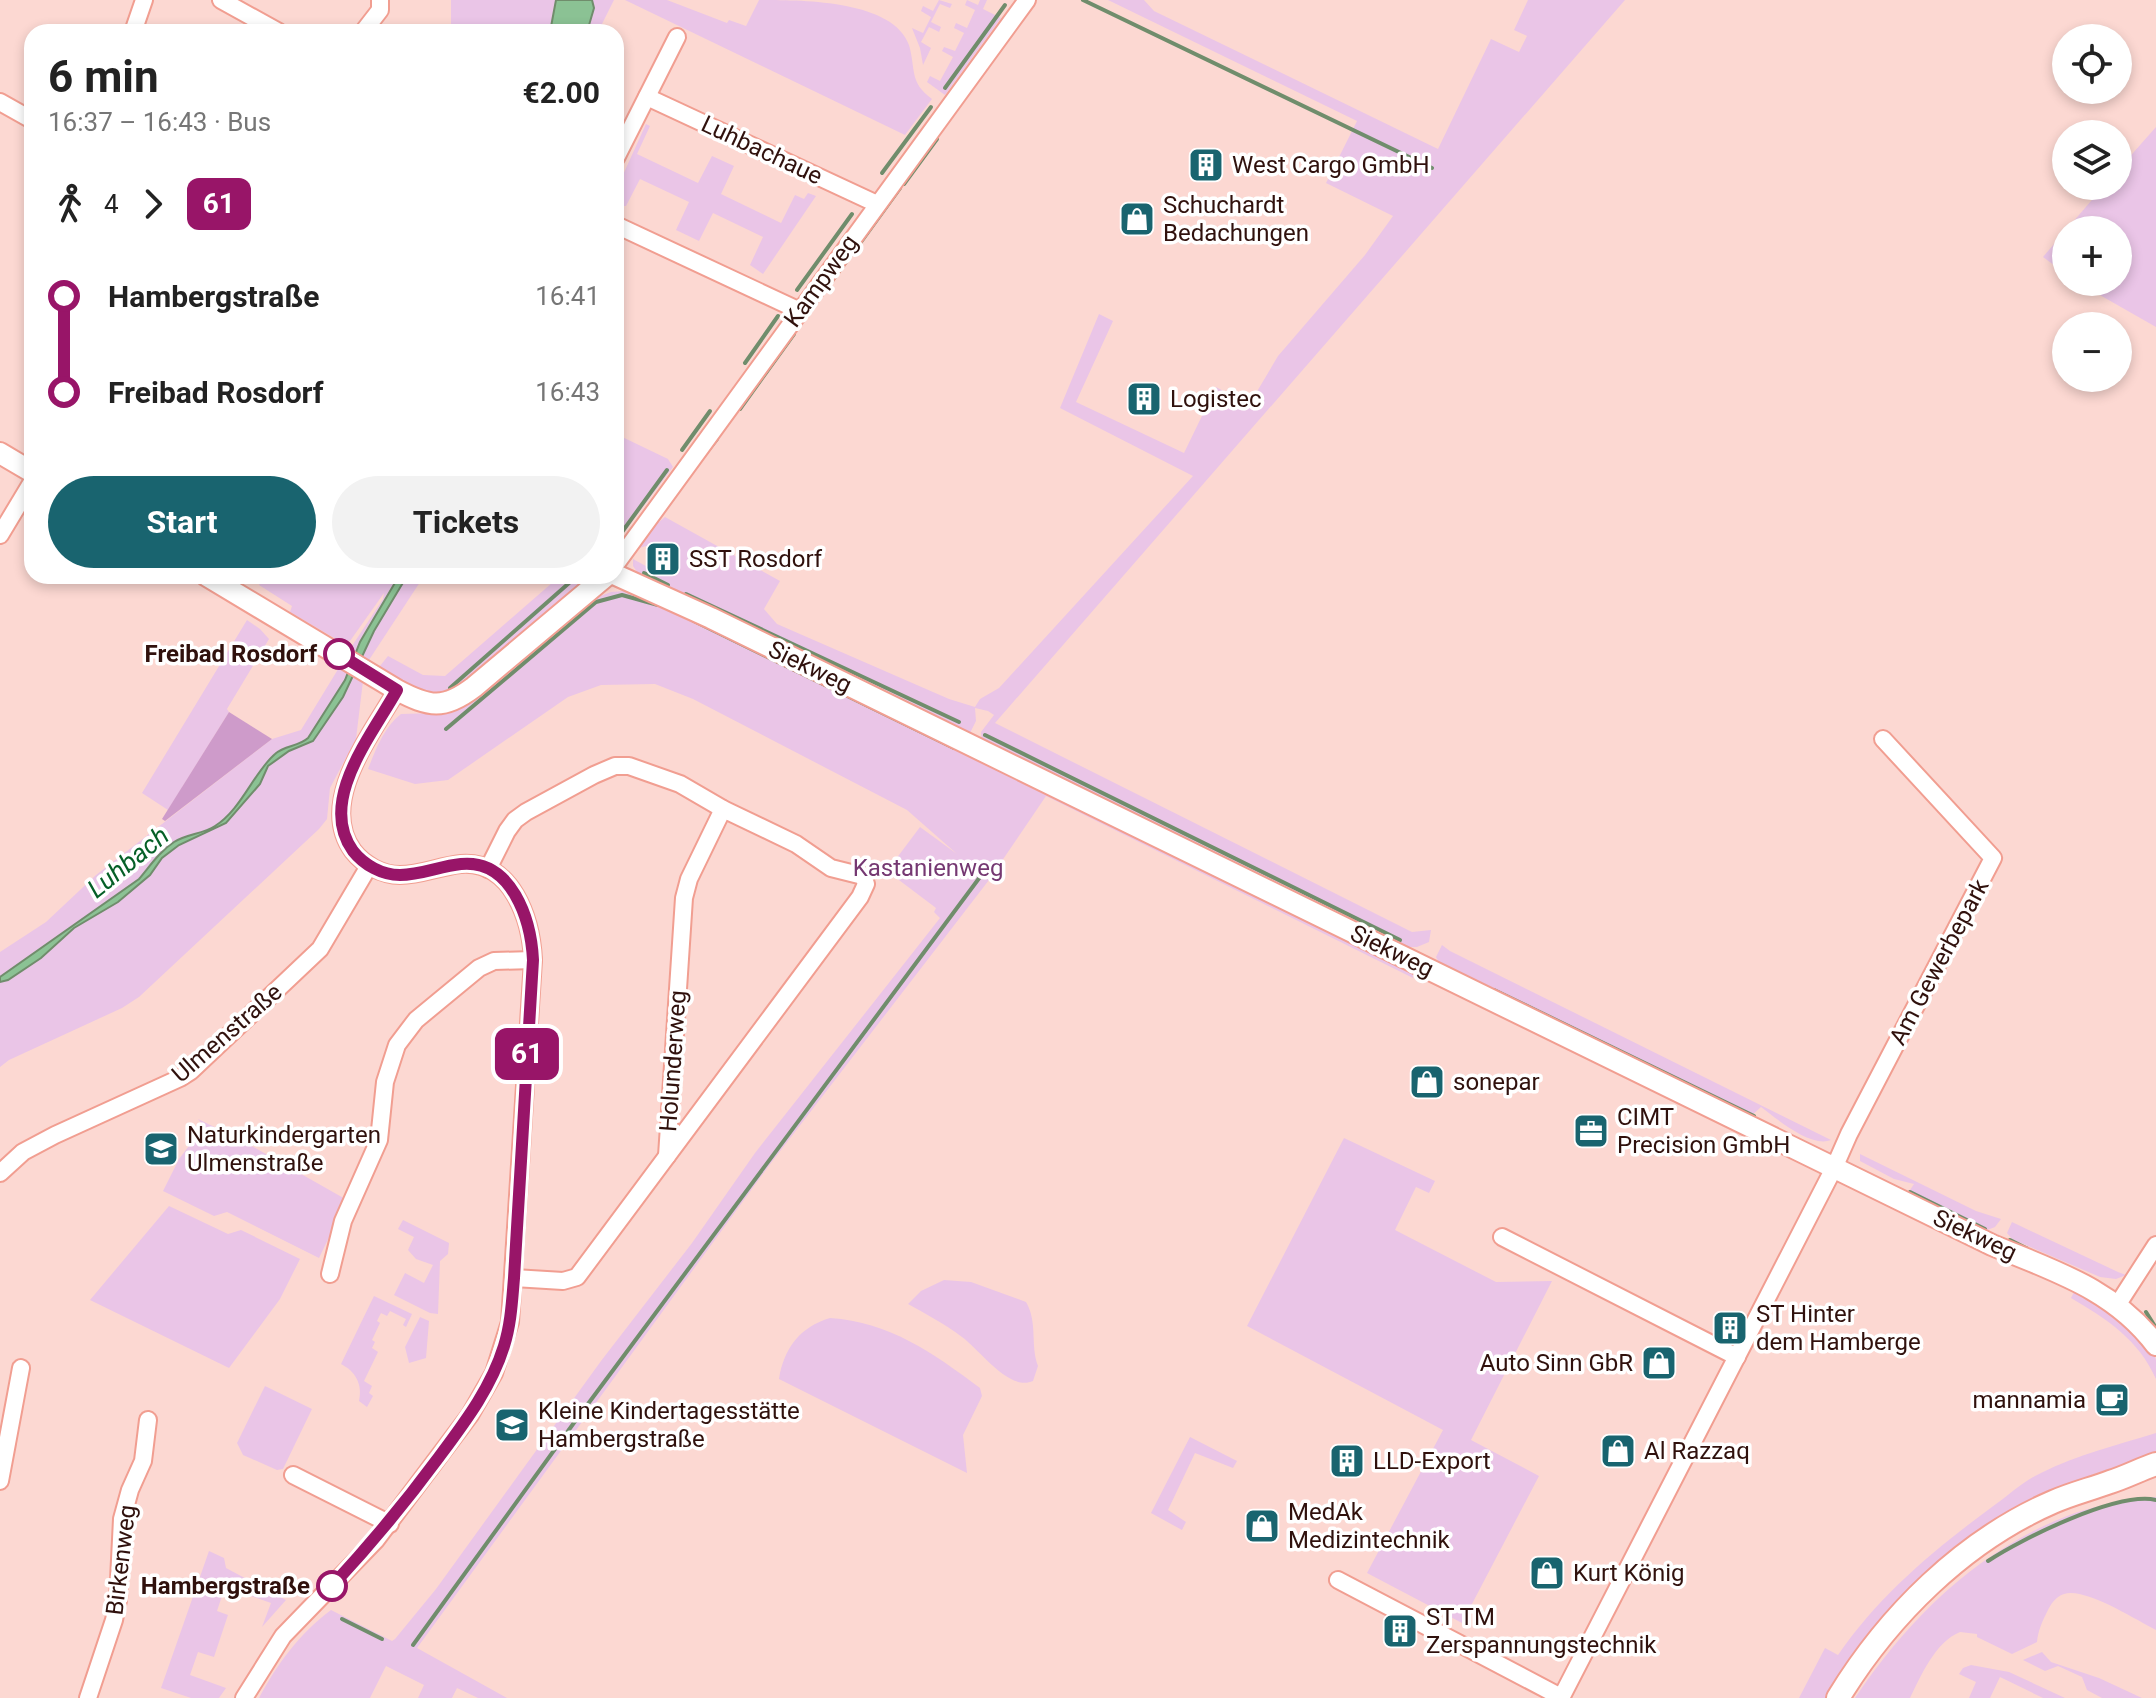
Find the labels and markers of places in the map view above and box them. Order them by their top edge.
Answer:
building icon: West Cargo GmbH [1187,146,1225,184]
place label: West Cargo GmbH [1232,151,1430,179]
place label: Schuchardt Bedachungen [1163,191,1309,247]
shop icon: Schuchardt Bedachungen [1118,200,1156,238]
building icon: Logistec [1125,380,1163,418]
place label: Logistec [1170,385,1261,413]
building icon: SST Rosdorf [644,540,682,578]
place label: SST Rosdorf [689,545,823,573]
marker: Freibad Rosdorf [324,639,354,669]
place label: Freibad Rosdorf [145,640,317,668]
shop icon: sonepar [1408,1063,1446,1101]
place label: sonepar [1453,1068,1540,1096]
place label: CIMT Precision GmbH [1617,1103,1790,1159]
office icon: CIMT Precision GmbH [1572,1112,1610,1150]
place label: Naturkindergarten Ulmenstraße [187,1121,381,1177]
school or university icon: Naturkindergarten Ulmenstraße [142,1130,180,1168]
place label: ST Hinter dem Hamberge [1756,1300,1921,1356]
building icon: ST Hinter dem Hamberge [1711,1309,1749,1347]
shop icon: Auto Sinn GbR [1640,1344,1678,1382]
place label: Auto Sinn GbR [1480,1349,1633,1377]
cafe icon: mannamia [2093,1381,2131,1419]
place label: mannamia [1972,1386,2086,1414]
place label: Kleine Kindertagesstätte Hambergstraße [538,1397,800,1453]
school or university icon: Kleine Kindertagesstätte Hambergstraße [493,1406,531,1444]
shop icon: Al Razzaq [1599,1432,1637,1470]
place label: Al Razzaq [1644,1437,1750,1465]
building icon: LLD-Export [1328,1442,1366,1480]
place label: LLD-Export [1373,1447,1491,1475]
place label: MedAk Medizintechnik [1288,1498,1450,1554]
shop icon: MedAk Medizintechnik [1243,1507,1281,1545]
shop icon: Kurt König [1528,1554,1566,1592]
place label: Kurt König [1573,1559,1685,1587]
marker: Hambergstraße [317,1571,347,1601]
place label: Hambergstraße [141,1572,310,1600]
place label: ST TM Zerspannungstechnik [1426,1603,1657,1659]
building icon: ST TM Zerspannungstechnik [1381,1612,1419,1650]

